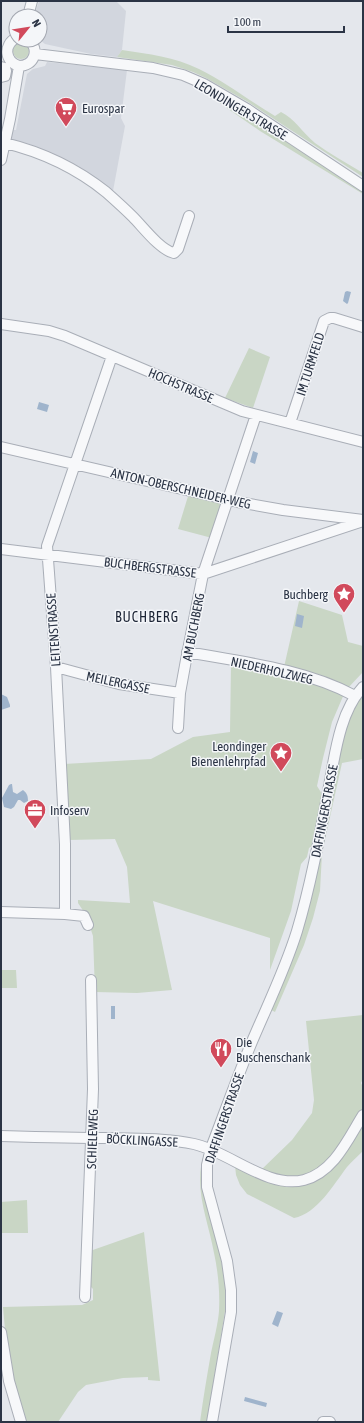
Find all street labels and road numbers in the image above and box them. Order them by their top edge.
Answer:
street label: LEONDINGER STRASSE [192,76,290,143]
street label: IM TURMFELD [293,331,328,398]
street label: HOCHSTRASSE [146,365,216,406]
street label: ANTON-OBERSCHNEIDER-WEG [109,465,253,512]
street label: BUCHBERGSTRASSE [103,554,197,581]
street label: LEITENSTRASSE [43,592,64,667]
street label: AM BUCHBERG [180,592,207,662]
street label: NIEDERHOLZWEG [229,654,314,687]
street label: MEILERGASSE [85,668,151,697]
street label: DAFFINGERSTRASSE [308,763,341,859]
street label: DAFFINGERSTRASSE [202,1071,247,1165]
street label: SCHIELEWEG [84,1109,101,1169]
street label: BÖCKLINGASSE [106,1131,179,1150]

